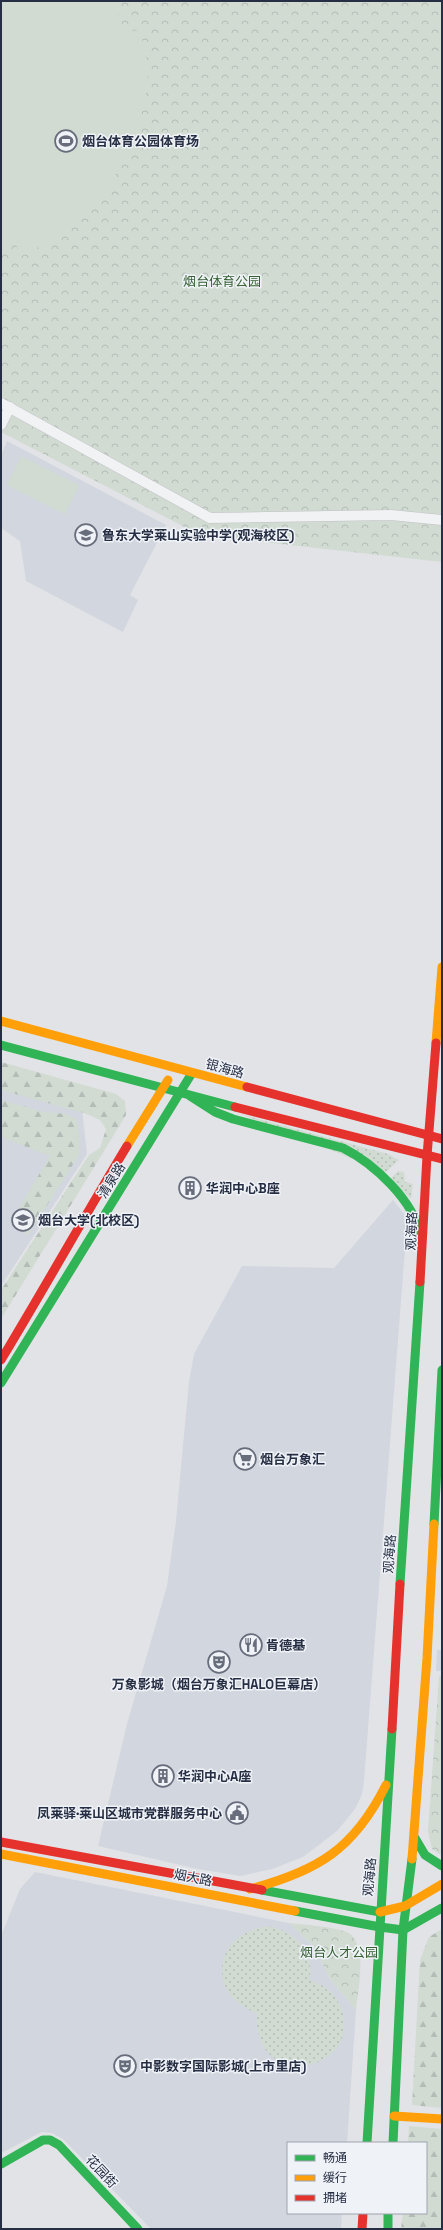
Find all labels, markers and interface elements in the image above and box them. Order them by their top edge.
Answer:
sports icon: 烟台体育公园体育场 [53,128,79,154]
place label: 烟台体育公园体育场 [82,133,199,150]
park label: 烟台体育公园 [183,273,261,290]
school or university icon: 鲁东大学莱山实验中学(观海校区) [73,522,99,548]
place label: 鲁东大学莱山实验中学(观海校区) [102,527,294,544]
street label: 银海路 [204,1055,246,1082]
street label: 清泉路 [94,1159,129,1201]
building icon: 华润中心B座 [177,1175,203,1201]
place label: 华润中心B座 [206,1180,280,1197]
school or university icon: 烟台大学(北校区) [10,1207,36,1233]
street label: 观海路 [402,1211,421,1251]
place label: 烟台大学(北校区) [38,1212,139,1229]
supermarket icon: 烟台万象汇 [232,1446,258,1472]
place label: 烟台万象汇 [260,1451,325,1468]
street label: 观海路 [380,1534,399,1574]
restaurant icon: 肯德基 [238,1632,264,1658]
place label: 肯德基 [266,1637,306,1654]
theatre icon: 万象影城（烟台万象汇HALO巨幕店） [206,1649,232,1675]
place label: 万象影城（烟台万象汇HALO巨幕店） [112,1676,326,1693]
building icon: 华润中心A座 [150,1763,176,1789]
place label: 华润中心A座 [178,1768,251,1785]
public building icon: 凤莱驿·莱山区城市党群服务中心 [224,1800,250,1826]
place label: 凤莱驿·莱山区城市党群服务中心 [37,1805,222,1822]
street label: 观海路 [359,1857,380,1897]
street label: 烟大路 [172,1865,214,1890]
park label: 烟台人才公园 [300,1944,378,1961]
theatre icon: 中影数字国际影城(上市里店) [112,2053,138,2079]
place label: 中影数字国际影城(上市里店) [140,2058,306,2075]
legend [287,2142,427,2214]
text: 畅通 [323,2150,347,2166]
street label: 花园街 [82,2151,121,2191]
text: 缓行 [323,2170,347,2186]
text: 拥堵 [323,2190,347,2206]

